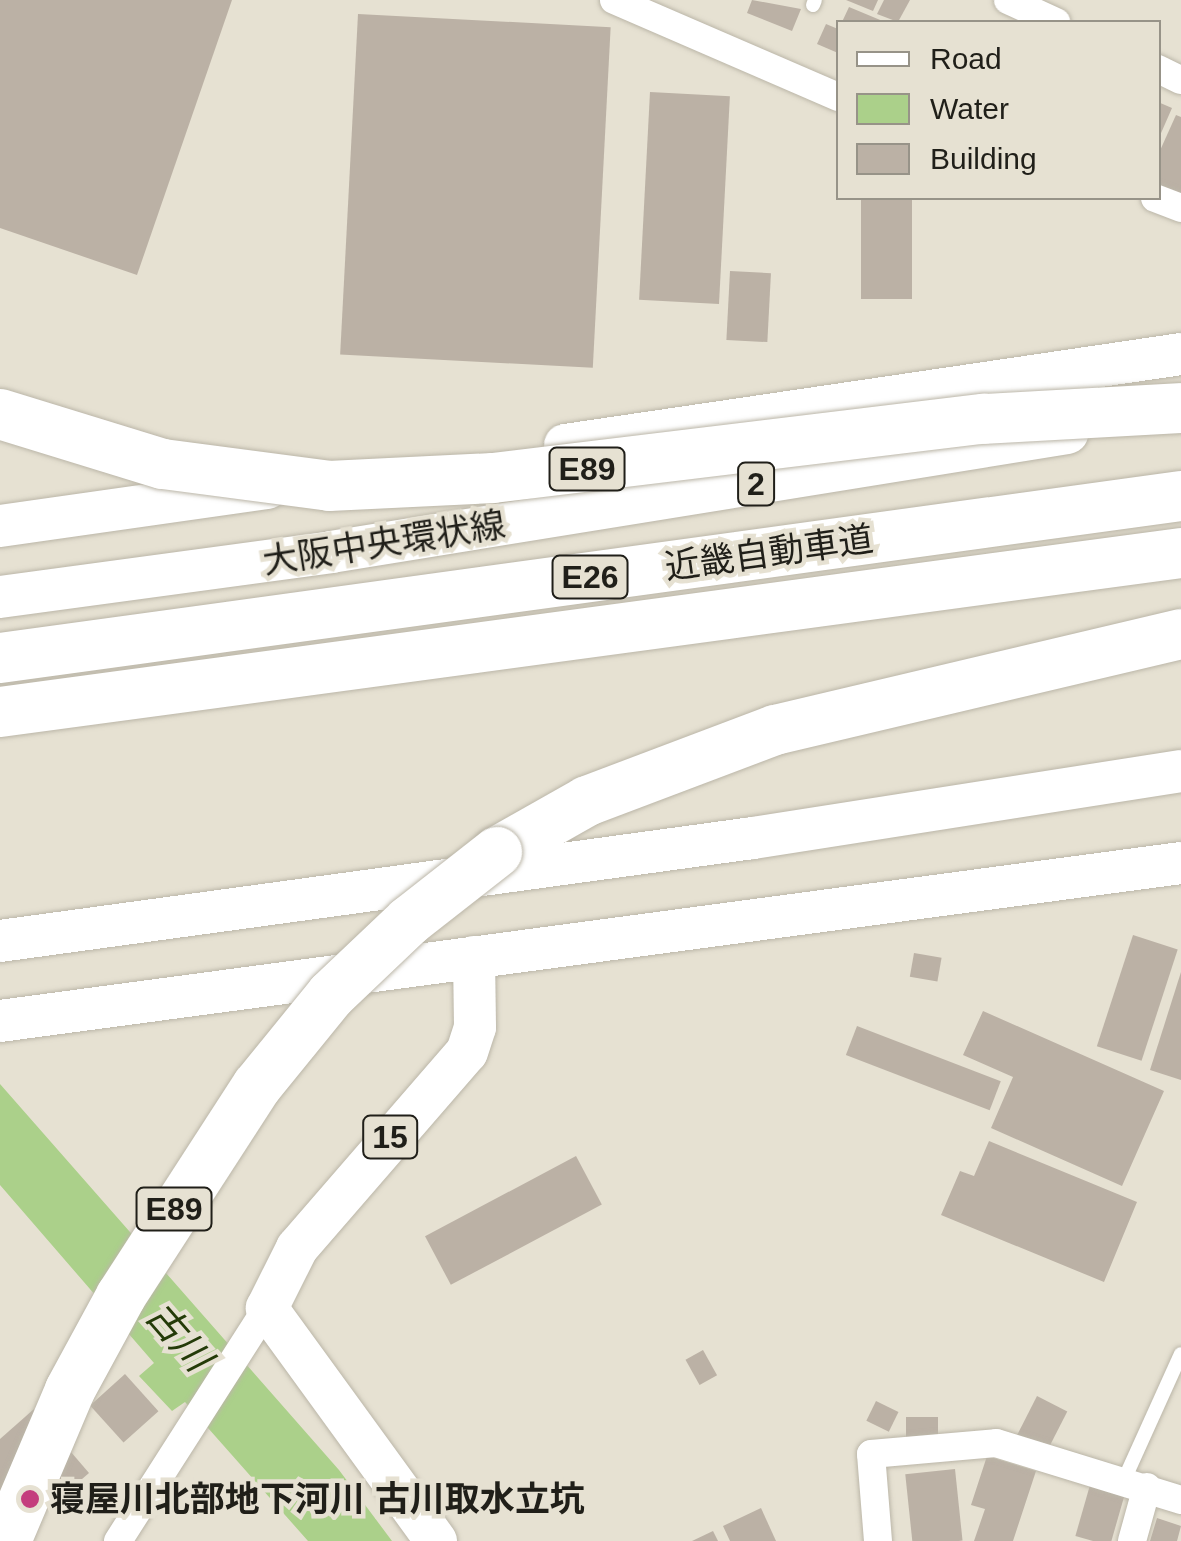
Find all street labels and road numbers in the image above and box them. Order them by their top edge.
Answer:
road number: E89 [547,442,627,496]
road number: 2 [736,457,776,511]
street label: 大阪中央環状線 [260,503,508,583]
street label: 近畿自動車道 [662,518,876,588]
road number: E26 [550,550,630,604]
road number: 15 [360,1110,420,1164]
road number: E89 [134,1182,214,1236]

